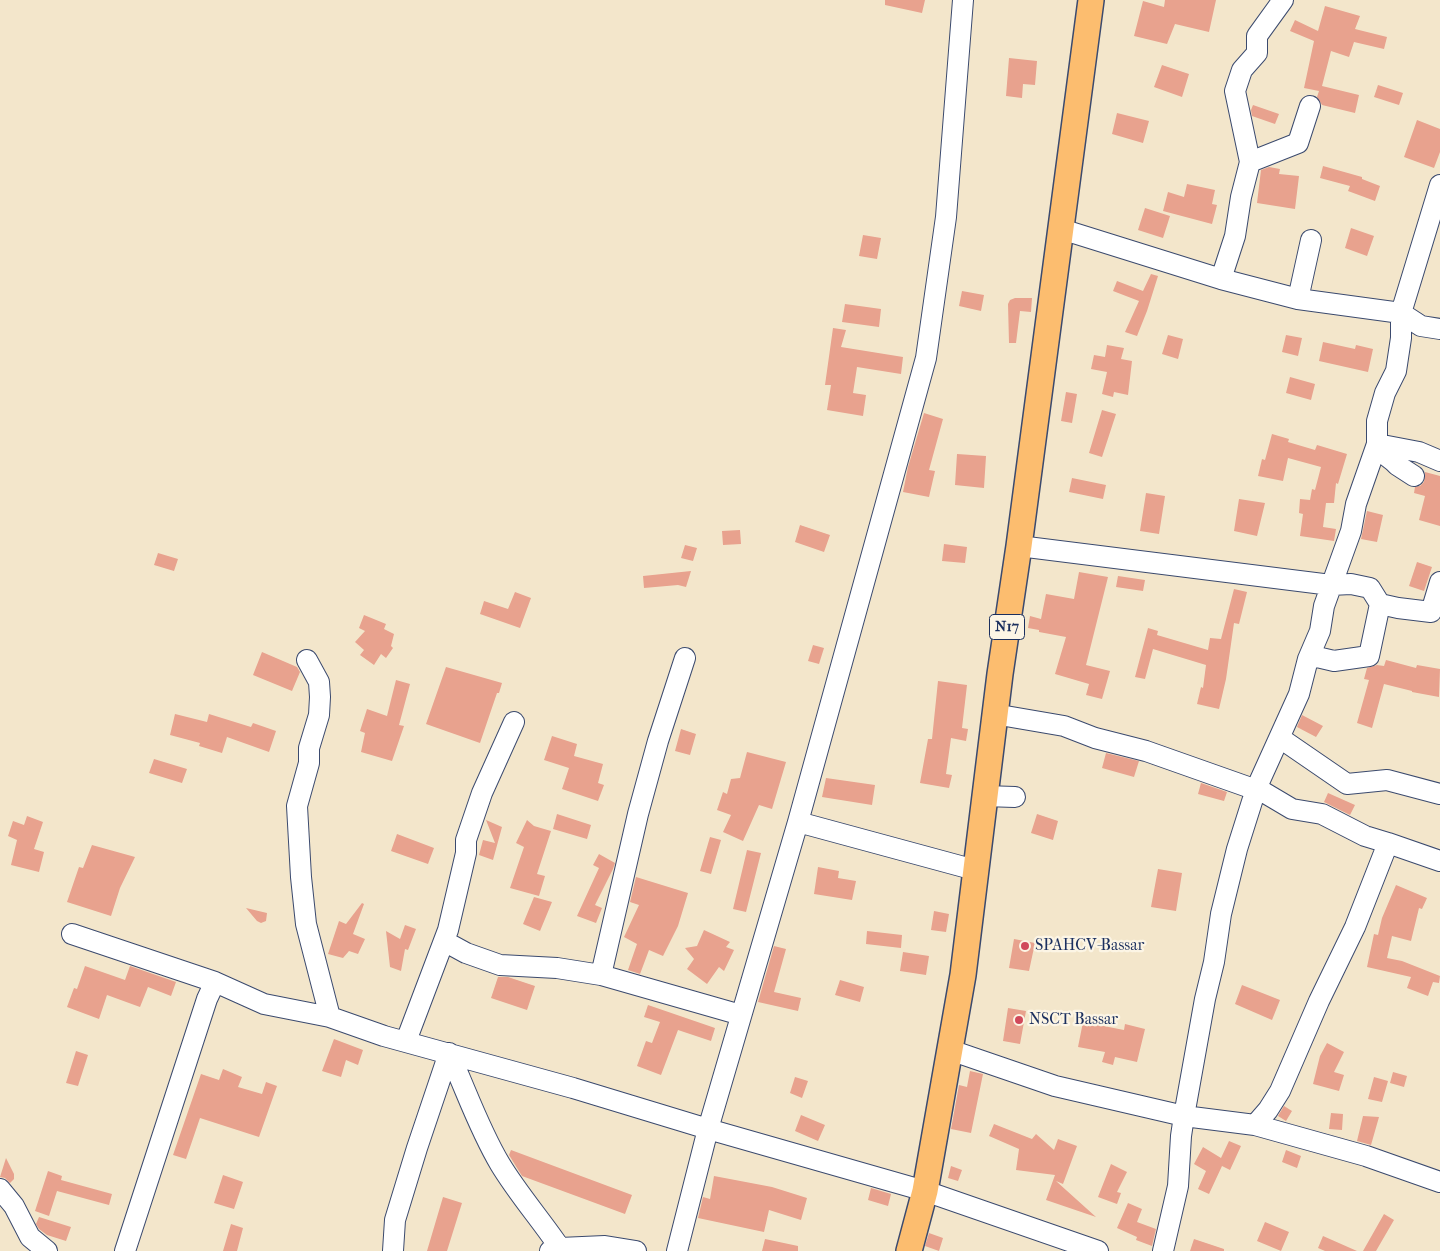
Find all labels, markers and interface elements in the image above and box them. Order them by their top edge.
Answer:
road number: N17 [990,614,1024,640]
place label: SPAHCV-Bassar [1035,936,1144,956]
marker: SPAHCV-Bassar [1019,940,1031,952]
place label: NSCT Bassar [1029,1010,1118,1030]
marker: NSCT Bassar [1013,1014,1025,1026]

